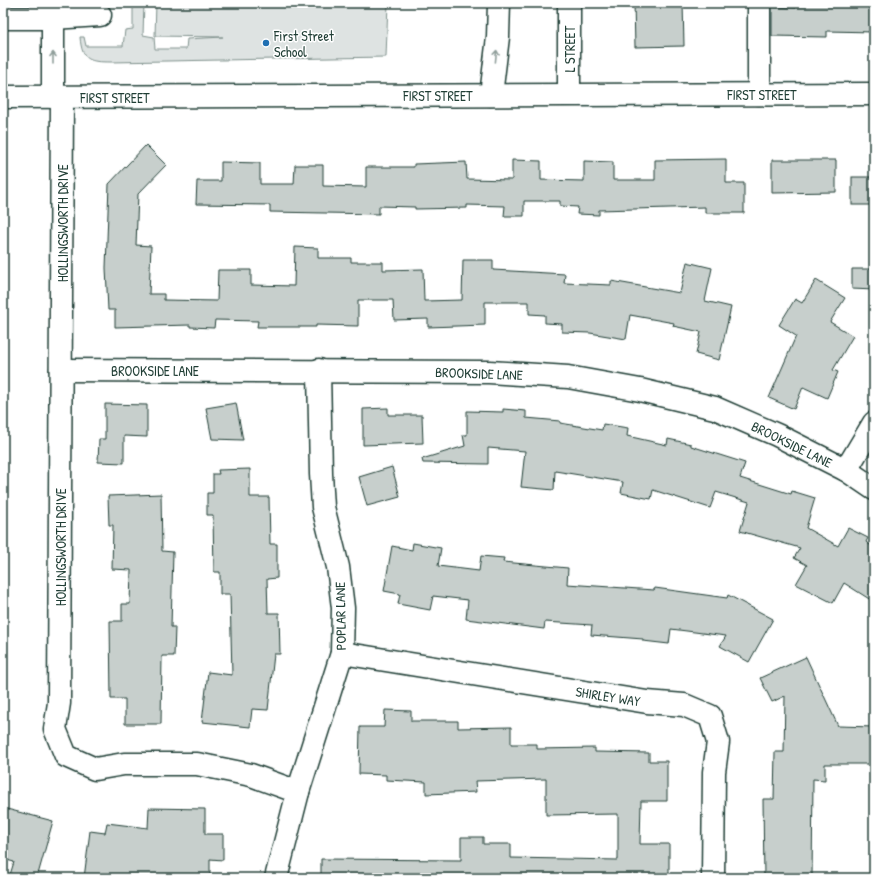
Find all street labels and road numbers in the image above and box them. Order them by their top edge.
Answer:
street label: L STREET [560,25,579,72]
street label: FIRST STREET [726,85,797,104]
street label: FIRST STREET [402,86,473,105]
street label: FIRST STREET [79,88,150,107]
street label: HOLLINGSWORTH DRIVE [53,164,72,282]
street label: BROOKSIDE LANE [111,361,199,380]
street label: BROOKSIDE LANE [435,362,523,384]
street label: BROOKSIDE LANE [748,416,836,472]
street label: HOLLINGSWORTH DRIVE [51,488,70,606]
street label: POPLAR LANE [330,582,350,650]
street label: SHIRLEY WAY [574,682,642,711]

